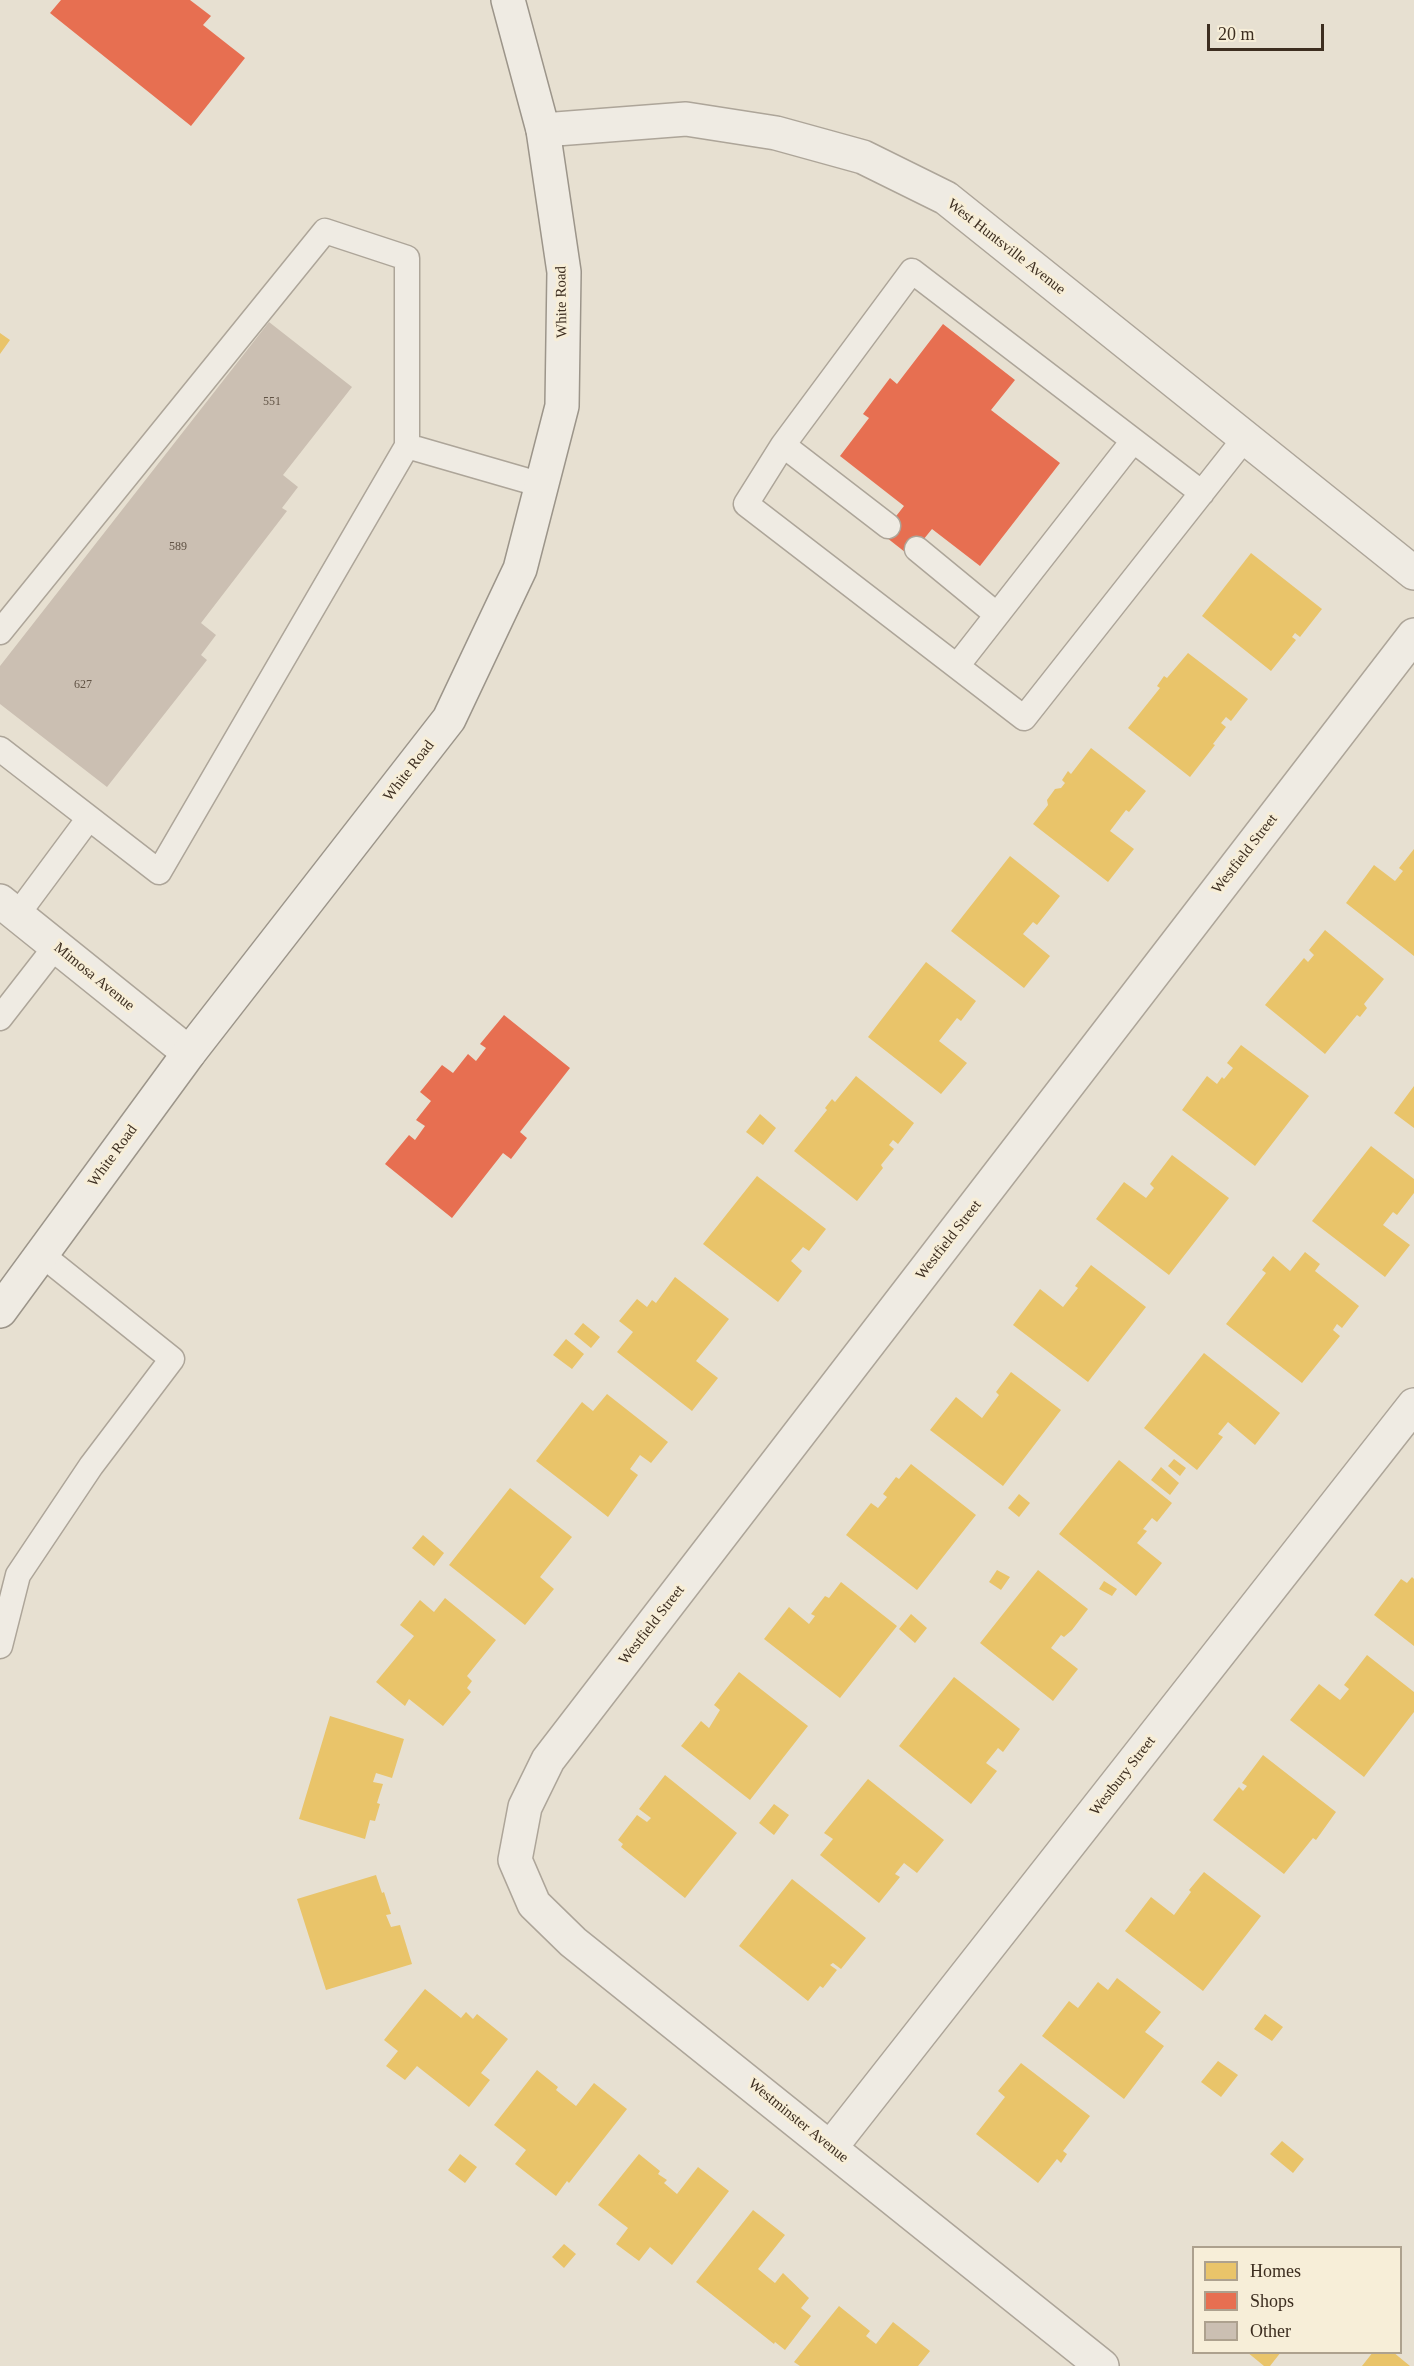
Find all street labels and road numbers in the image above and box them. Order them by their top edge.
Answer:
street label: West Huntsville Avenue [943,195,1069,299]
street label: White Road [552,266,572,338]
street label: White Road [380,737,438,805]
street label: Westfield Street [1208,811,1282,897]
street label: Mimosa Avenue [50,939,138,1015]
street label: White Road [85,1122,141,1190]
street label: Westfield Street [912,1197,986,1283]
street label: Westfield Street [615,1582,689,1668]
street label: Westbury Street [1086,1733,1160,1819]
street label: Westminster Avenue [744,2075,852,2167]

